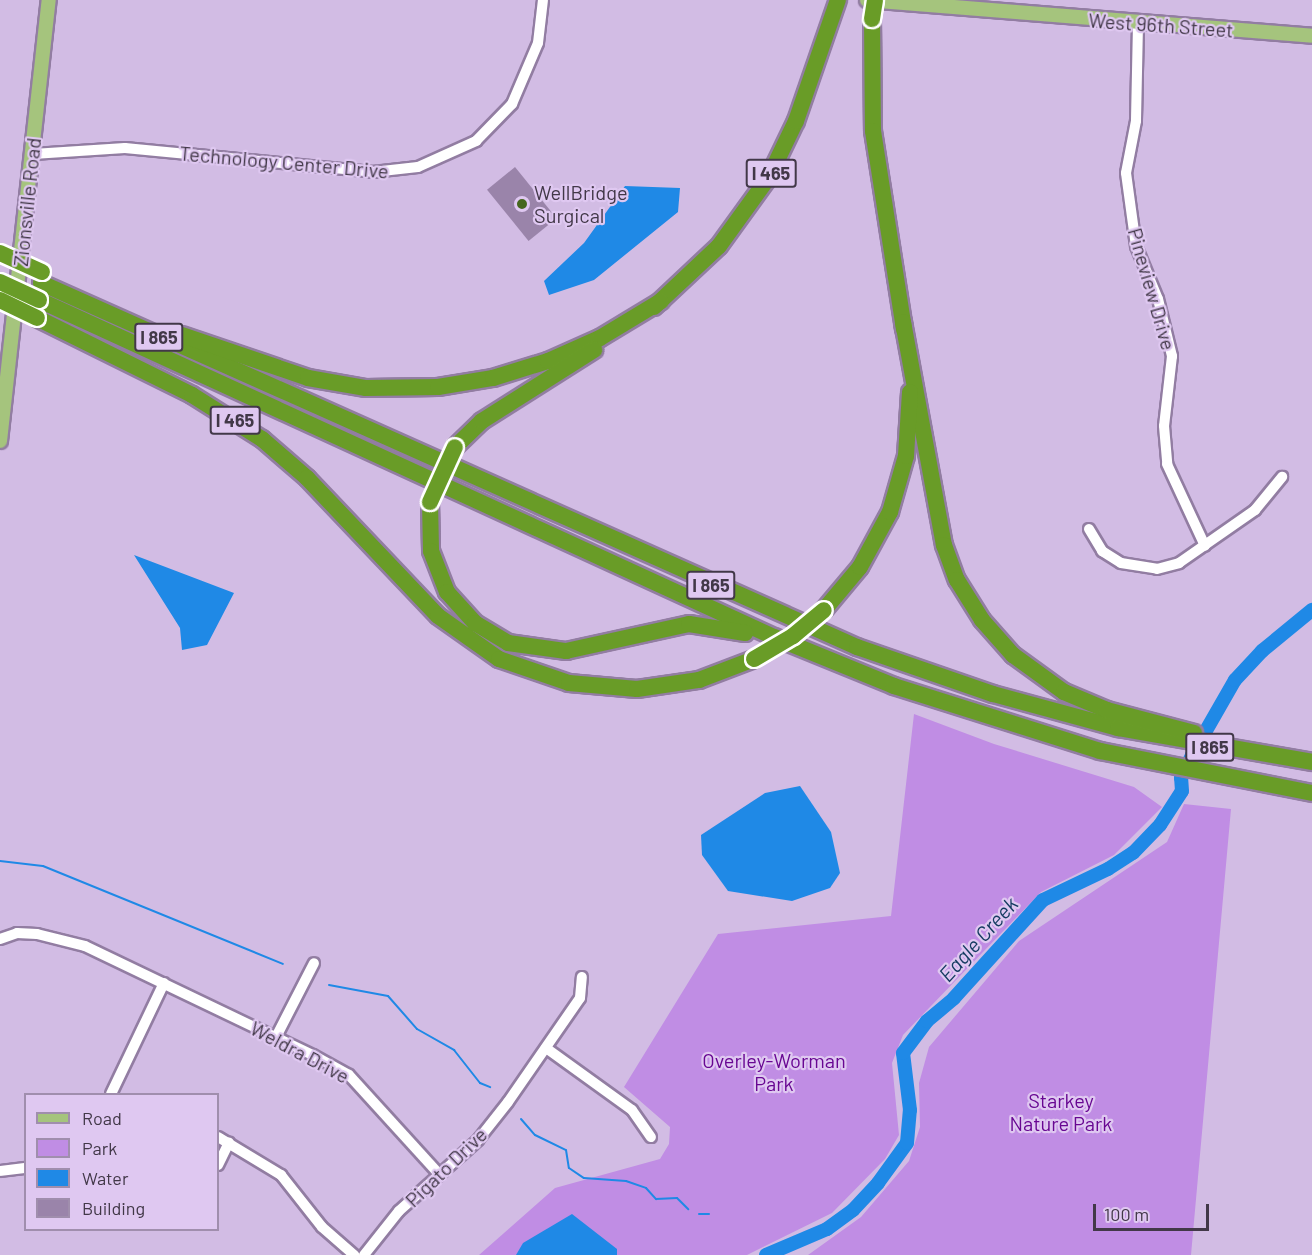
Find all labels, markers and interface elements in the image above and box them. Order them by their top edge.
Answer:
street label: West 96th Street [1088,8,1234,42]
street label: Zionsville Road [8,136,46,268]
street label: Technology Center Drive [178,141,390,183]
road number: I 465 [746,158,796,188]
place label: WellBridge Surgical [534,180,628,227]
marker: WellBridge Surgical [515,197,529,211]
street label: Pineview Drive [1123,225,1181,353]
road number: I 865 [134,322,184,352]
road number: I 465 [210,405,260,435]
road number: I 865 [686,570,736,600]
road number: I 865 [1184,732,1236,762]
water label: Eagle Creek [933,891,1023,987]
street label: Weldra Drive [246,1016,354,1088]
park label: Overley-Worman Park [702,1048,846,1095]
park label: Starkey Nature Park [1010,1088,1112,1135]
legend [24,1093,219,1231]
text: Road [82,1107,122,1129]
street label: Pigato Drive [400,1122,492,1212]
text: Park [82,1137,117,1159]
text: Water [82,1167,129,1189]
scale bar [1096,1192,1212,1230]
text: Building [82,1197,145,1219]
text: 100 m [1104,1203,1149,1225]

